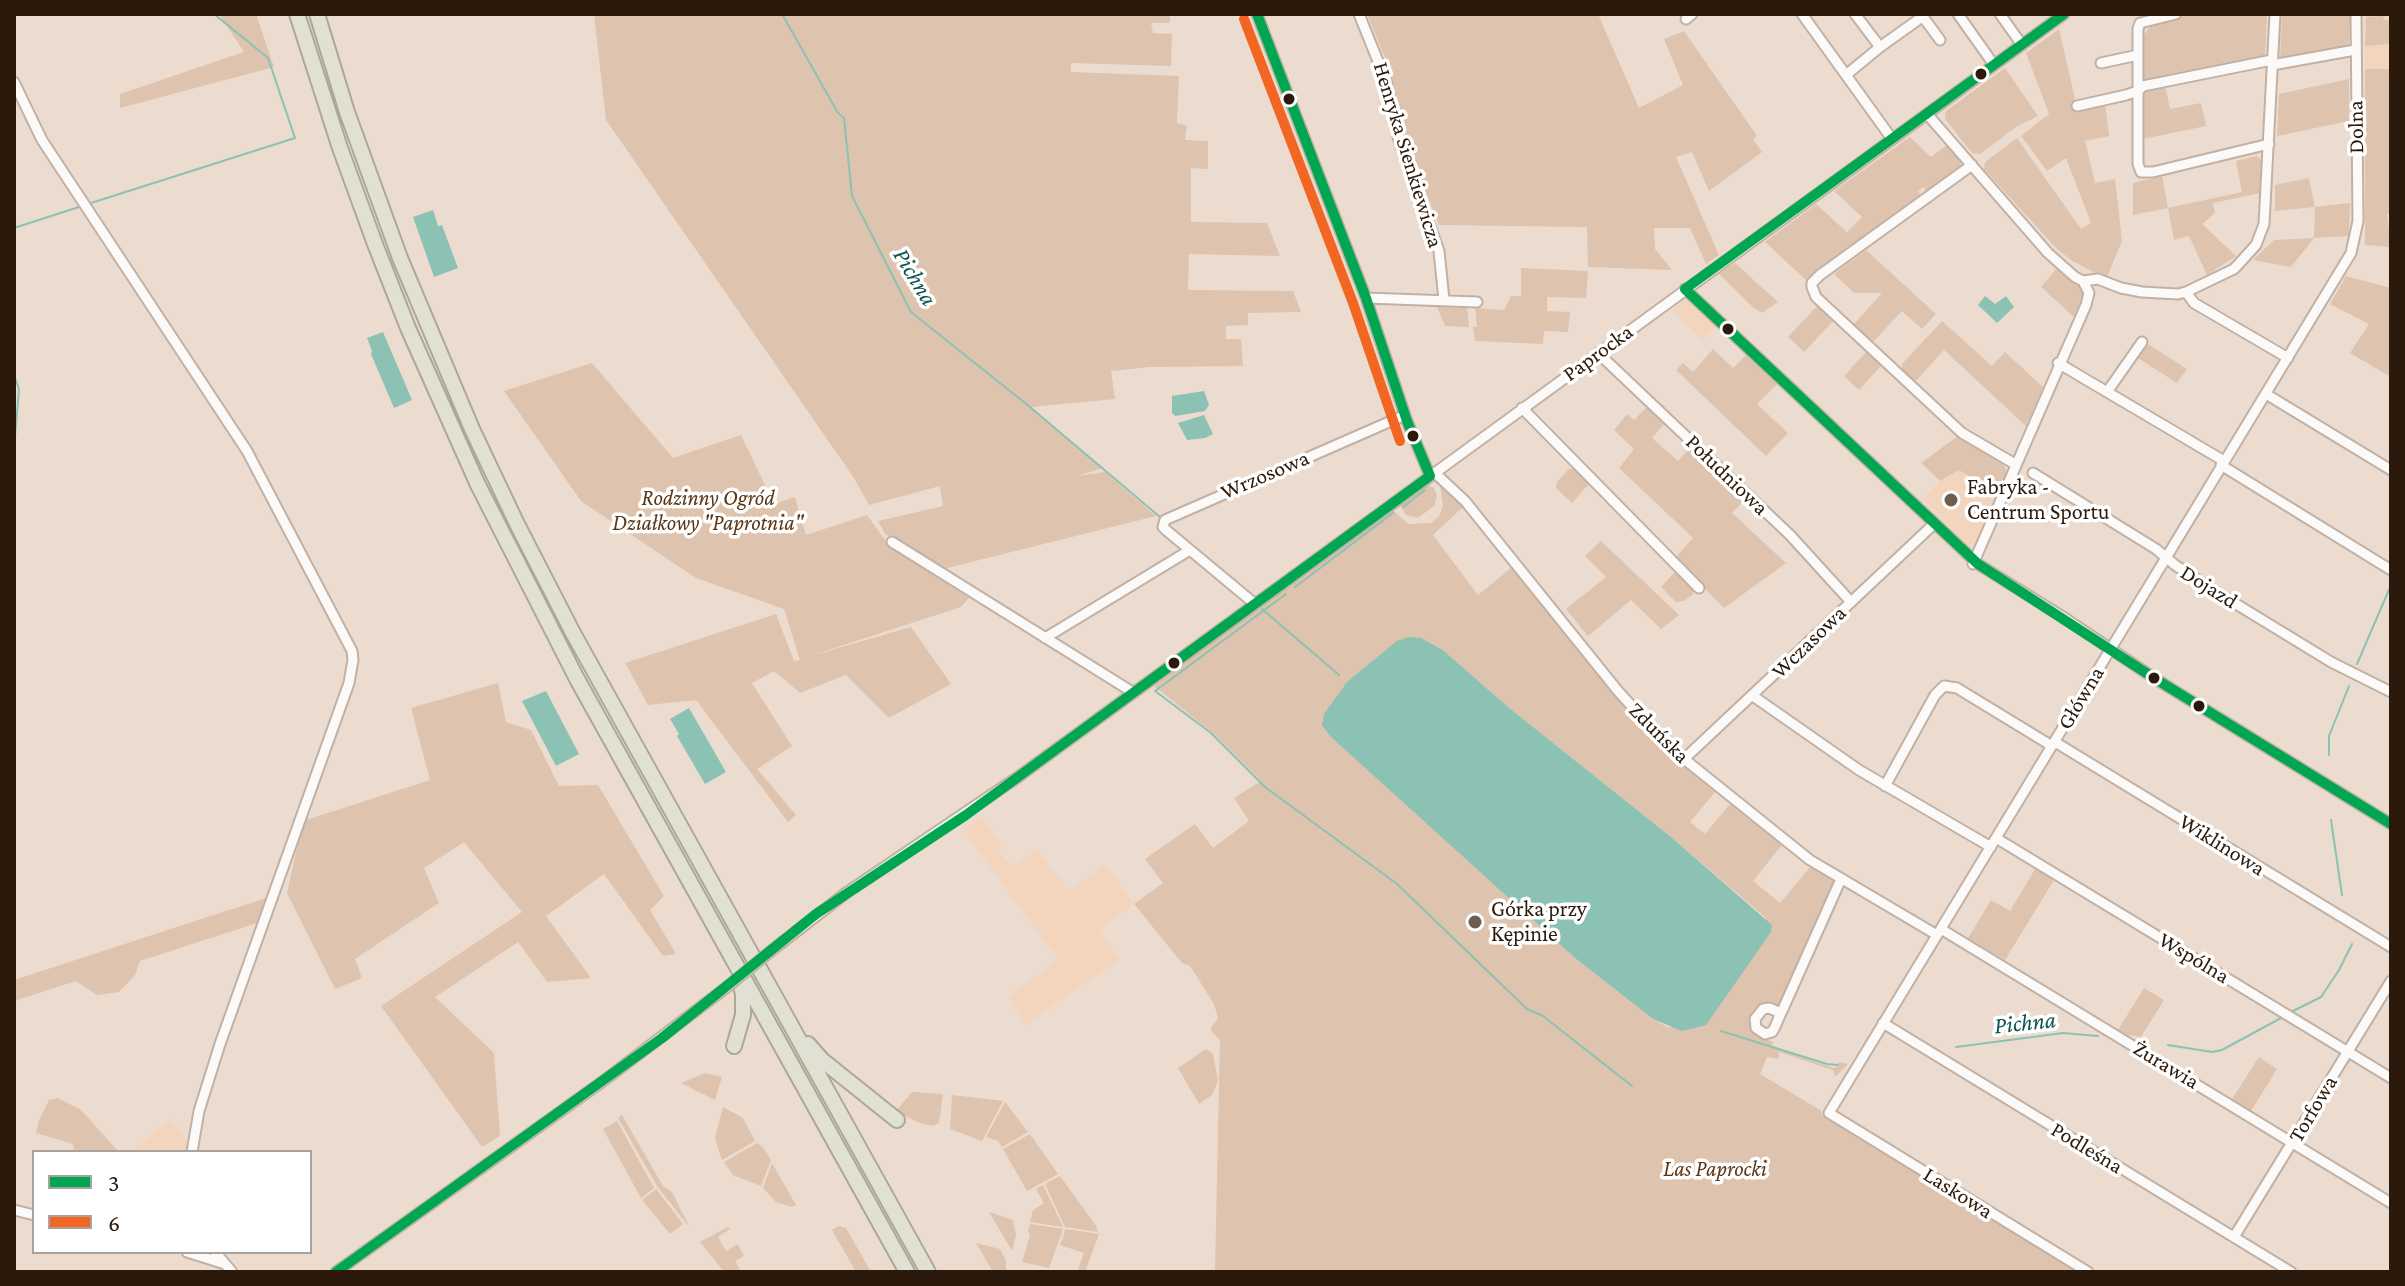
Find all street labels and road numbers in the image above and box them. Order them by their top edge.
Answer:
street label: Henryka Sienkiewicza [1367,59,1449,251]
street label: Dolna [2342,100,2370,154]
street label: Paprocka [1558,319,1638,387]
street label: Południowa [1680,429,1774,521]
street label: Wrzosowa [1217,445,1313,505]
street label: Dojazd [2176,559,2242,615]
street label: Wczasowa [1766,600,1852,684]
street label: Główna [2052,662,2110,734]
street label: Zduńska [1623,697,1695,769]
street label: Wiklinowa [2174,808,2270,882]
street label: Wspólna [2154,927,2234,989]
street label: Żurawia [2128,1035,2204,1095]
street label: Torfowa [2283,1071,2343,1147]
street label: Podleśna [2046,1116,2128,1180]
street label: Laskowa [1918,1161,1998,1225]

